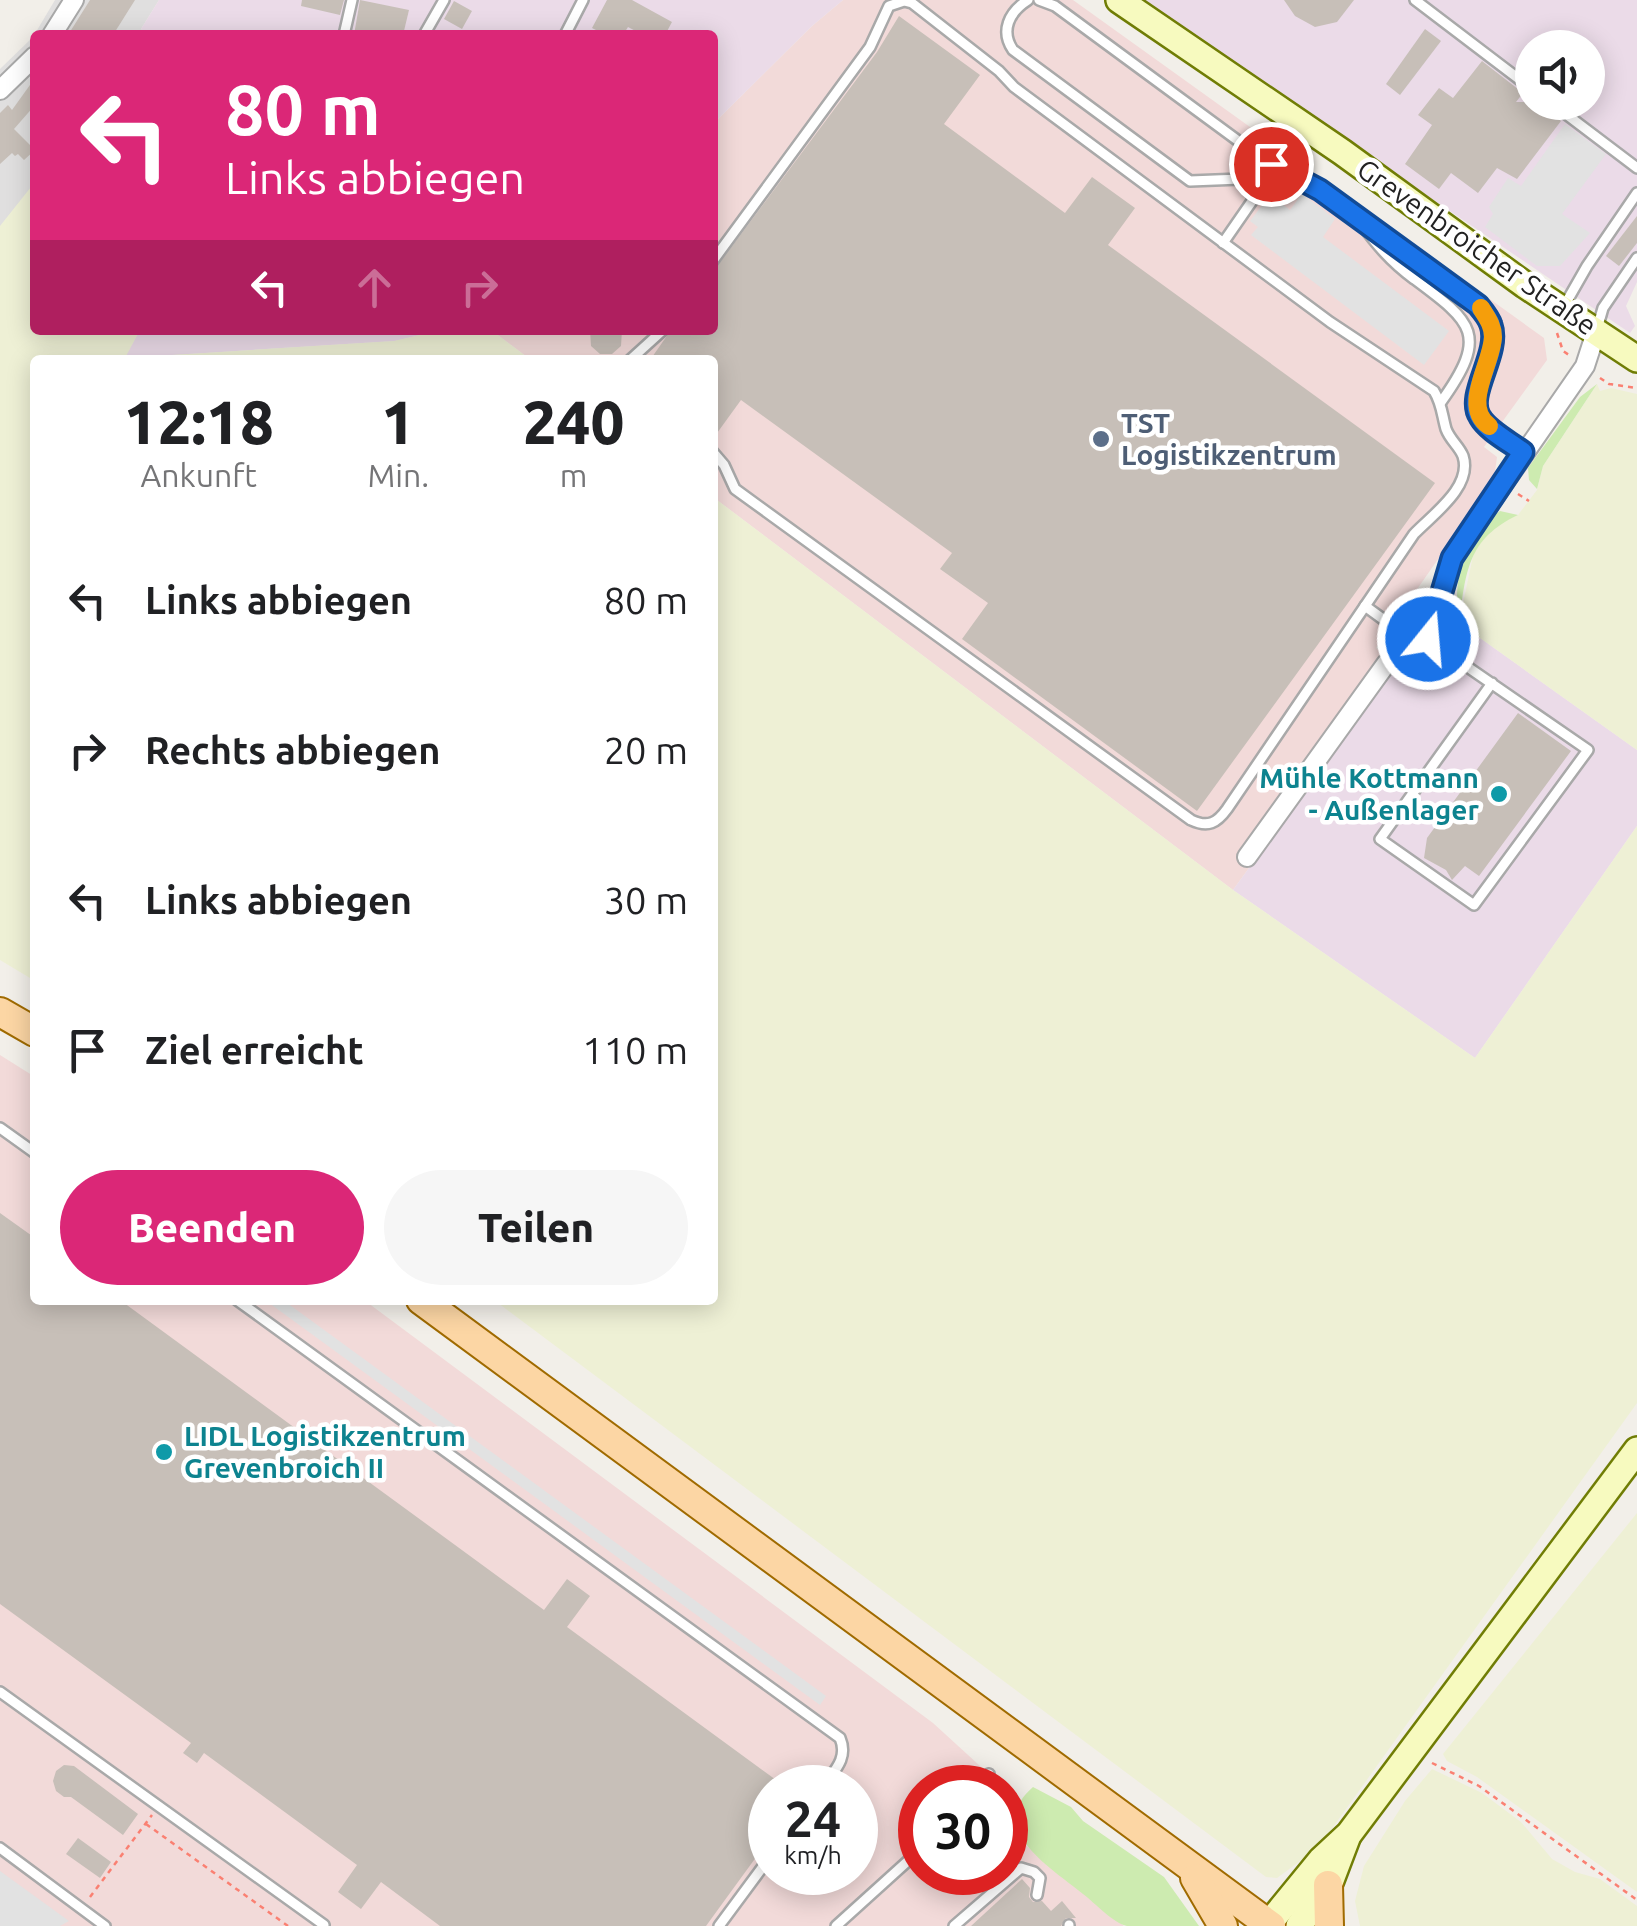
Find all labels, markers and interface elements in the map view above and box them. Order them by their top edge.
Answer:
map controls [1515,30,1605,120]
button: sound [1515,30,1605,120]
icon: left [60,70,190,200]
text: 80 m [225,70,381,148]
pin [1229,122,1314,207]
icon: arrive [1244,137,1299,192]
text: Links abbiegen [225,152,525,203]
street label: Grevenbroicher Straße [1352,152,1603,341]
icon: left [242,260,297,315]
icon: ahead [347,260,402,315]
icon: right [452,260,507,315]
text: 12:18 [124,388,274,455]
text: 1 [381,388,415,455]
text: 240 [523,388,624,455]
place label: TST Logistikzentrum [1121,407,1337,470]
marker: TST Logistikzentrum [1090,428,1112,450]
text: Ankunft [140,457,257,493]
text: Min. [367,457,429,493]
text: m [560,457,587,493]
icon: left [60,573,115,628]
text: Links abbiegen [145,579,412,621]
text: 80 m [604,579,688,621]
position arrow [1376,587,1480,691]
icon: right [60,723,115,778]
text: Rechts abbiegen [145,729,440,771]
text: 20 m [604,729,688,771]
place label: Mühle Kottmann - Außenlager [1259,762,1479,825]
marker: Mühle Kottmann - Außenlager [1488,783,1510,805]
icon: left [60,873,115,928]
text: Links abbiegen [145,879,412,921]
text: 30 m [604,879,688,921]
icon: arrive [60,1023,115,1078]
text: Ziel erreicht [145,1029,364,1071]
text: 110 m [582,1029,688,1071]
button: Beenden [60,1170,364,1285]
button: Teilen [384,1170,688,1285]
place label: LIDL Logistikzentrum Grevenbroich II [184,1420,466,1483]
marker: LIDL Logistikzentrum Grevenbroich II [153,1441,175,1463]
speed limit sign: 30 [898,1765,1028,1895]
text: 24 [785,1790,841,1846]
text: km/h [784,1841,842,1869]

